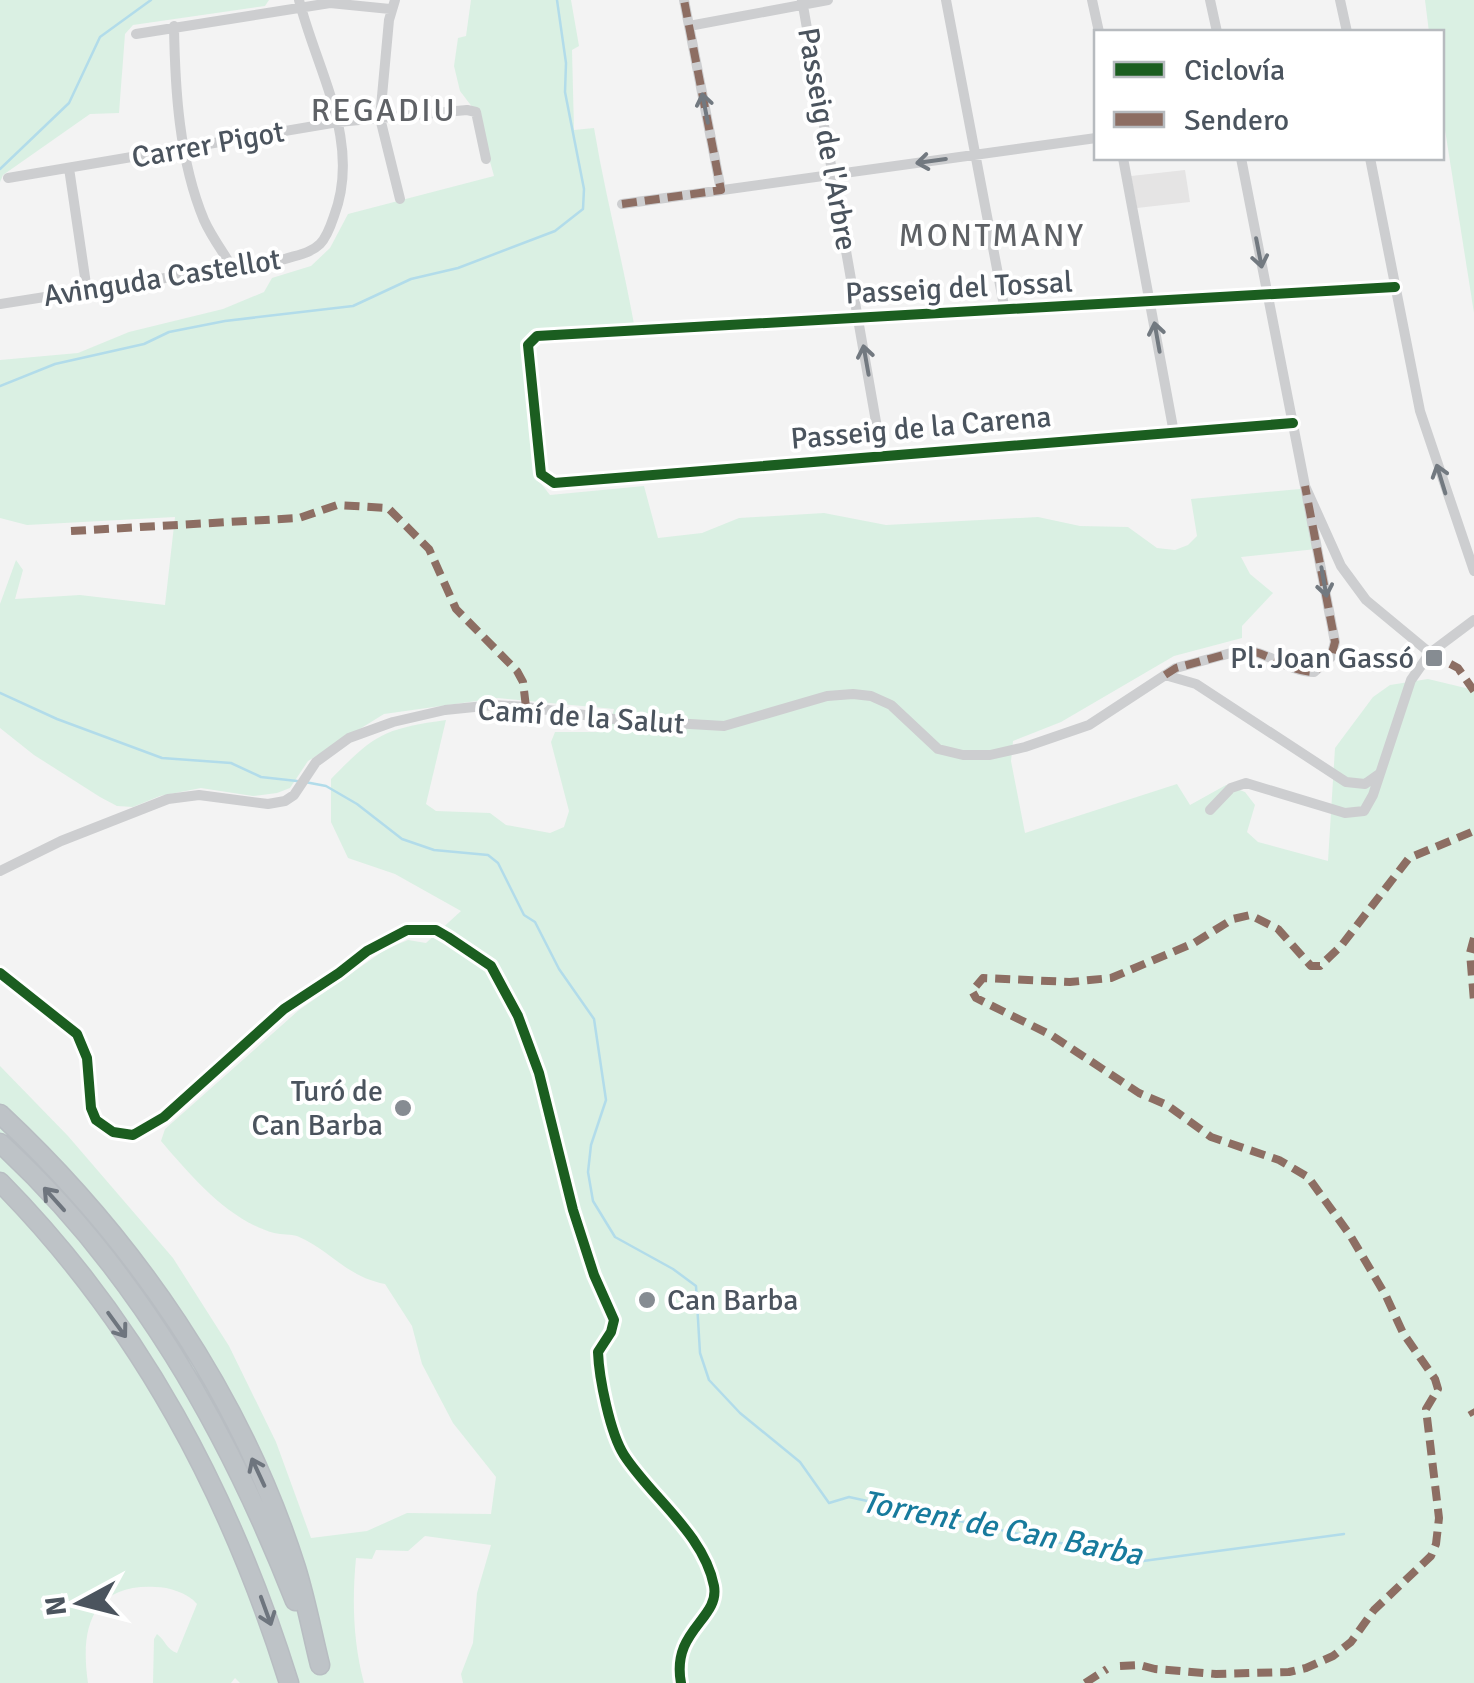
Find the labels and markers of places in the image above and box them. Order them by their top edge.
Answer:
place label: Pl. Joan Gassó [1230,640,1414,677]
marker: Pl. Joan Gassó [1423,647,1445,669]
place label: Turó de Can Barba [251,1073,383,1144]
marker: Turó de Can Barba [392,1097,414,1119]
place label: Can Barba [667,1282,799,1319]
marker: Can Barba [636,1289,658,1311]

